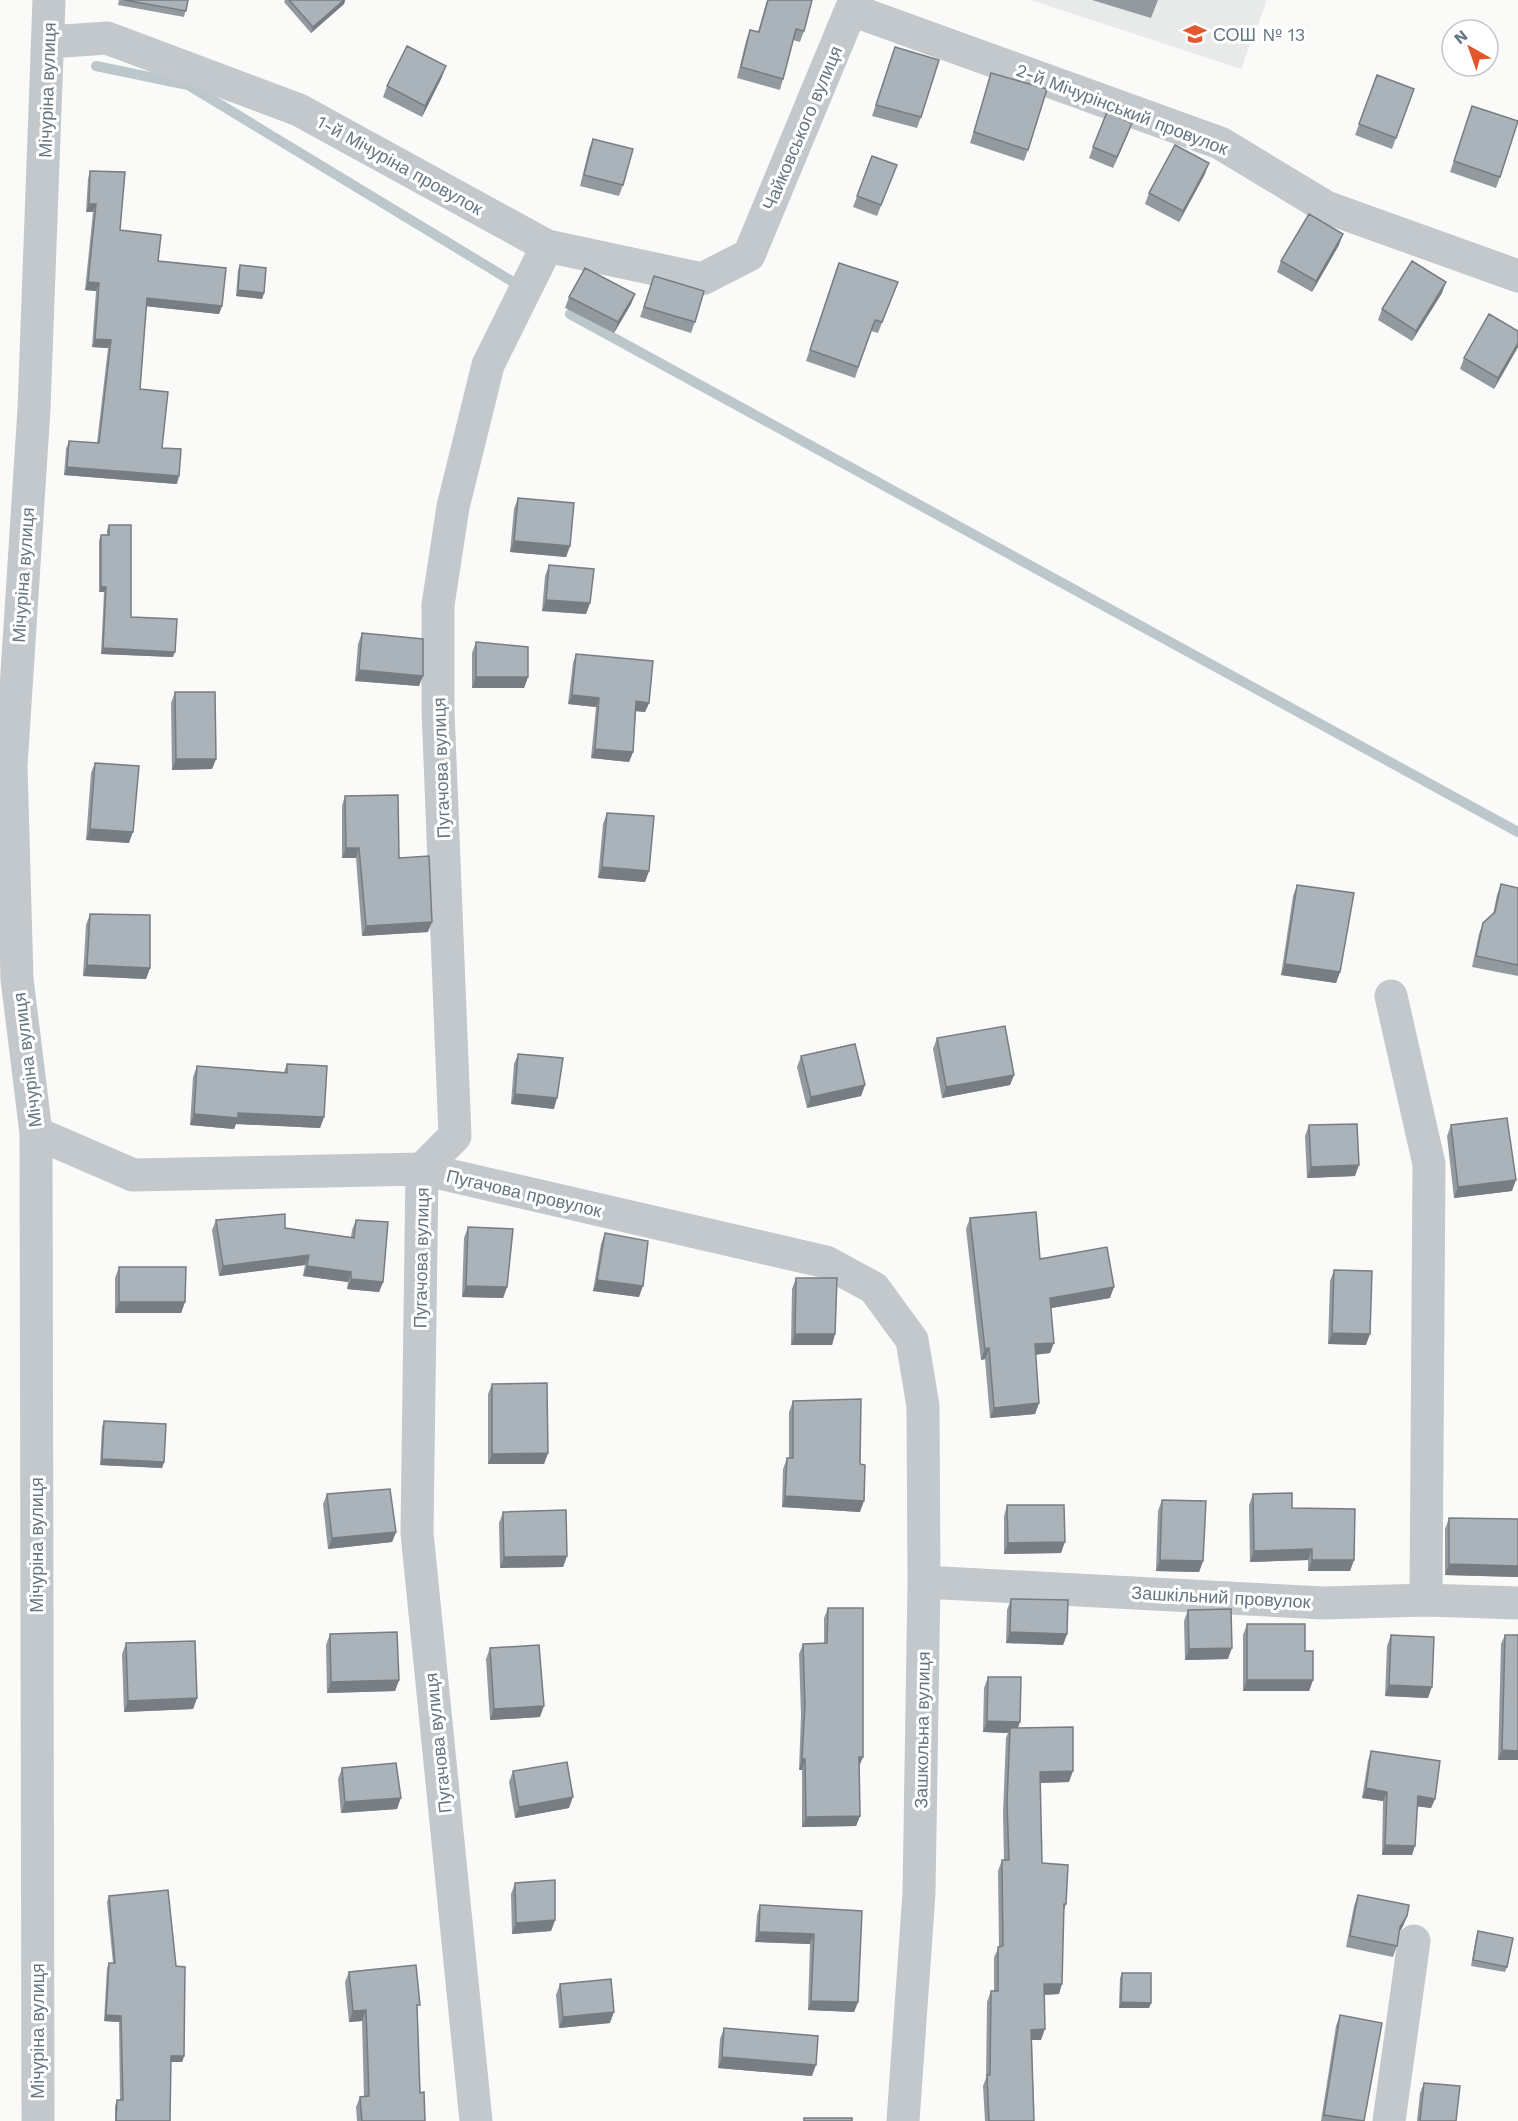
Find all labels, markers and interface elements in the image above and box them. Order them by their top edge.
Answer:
north arrow [1440,18,1500,78]
school or university icon: СОШ № 13 [1182,21,1208,47]
street label: Мічуріна вулиця [34,22,60,158]
place label: СОШ № 13 [1213,24,1305,45]
text: N [1450,26,1471,48]
street label: Чайковського вулиця [758,43,846,213]
street label: 2-й Мічурінський провулок [1013,59,1231,159]
street label: 1-й Мічуріна провулок [314,111,486,219]
street label: Мічуріна вулиця [8,507,38,643]
street label: Пугачова вулиця [428,697,454,839]
street label: Мічуріна вулиця [8,991,46,1129]
street label: Пугачова провулок [444,1165,604,1221]
street label: Пугачова вулиця [409,1187,433,1329]
street label: Мічуріна вулиця [26,1477,47,1613]
street label: Зашкільний провулок [1131,1582,1311,1612]
street label: Зашкольна вулиця [910,1651,934,1809]
street label: Пугачова вулиця [420,1672,456,1814]
street label: Мічуріна вулиця [27,1963,48,2099]

